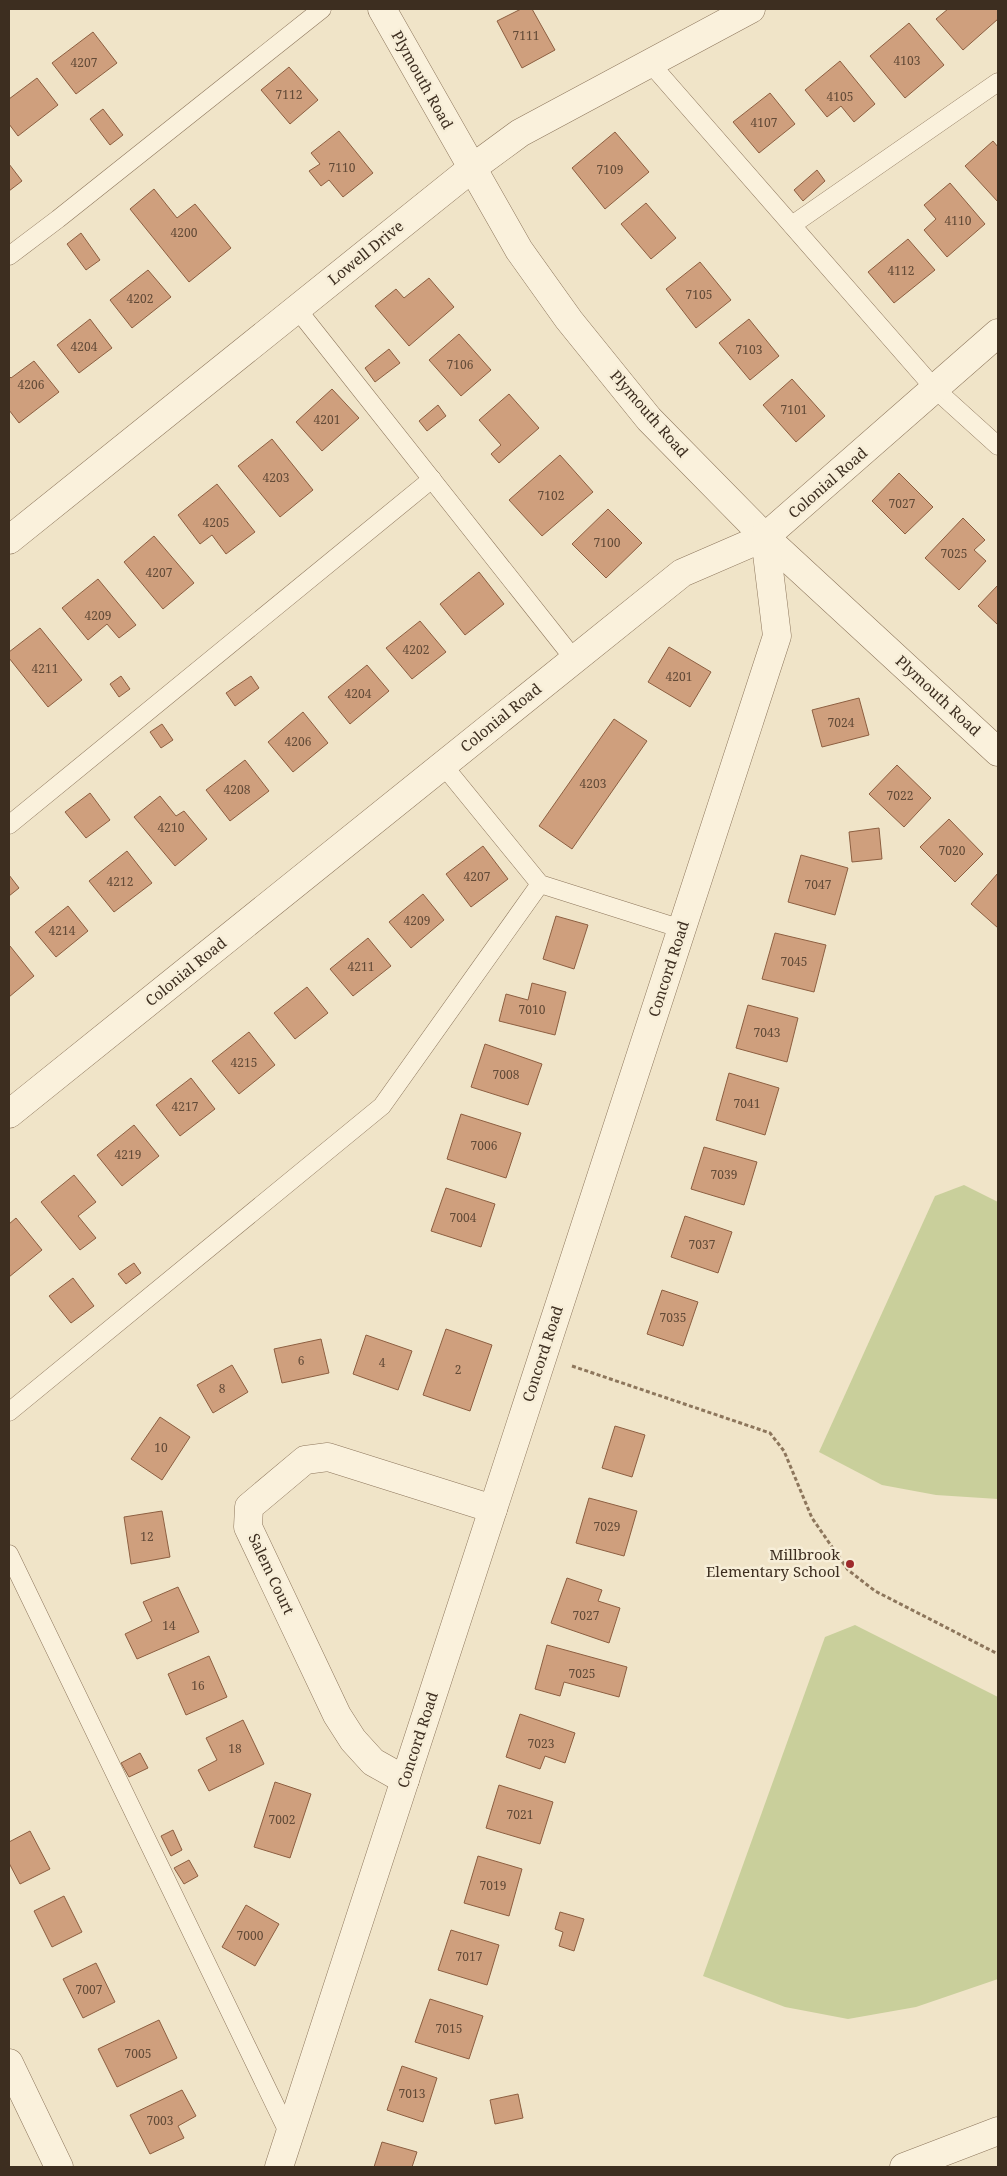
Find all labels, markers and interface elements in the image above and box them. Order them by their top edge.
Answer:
street label: Plymouth Road [388,27,458,132]
house number: 7111 [513,27,539,44]
house number: 4103 [894,52,921,69]
house number: 4207 [71,54,98,71]
house number: 7112 [276,86,302,103]
house number: 4105 [827,88,853,105]
house number: 4107 [751,114,778,131]
house number: 7110 [329,159,356,176]
house number: 7109 [597,161,623,178]
house number: 4110 [945,212,972,229]
street label: Lowell Drive [323,216,407,289]
house number: 4200 [171,224,198,241]
house number: 4112 [888,262,914,279]
house number: 7105 [686,286,712,303]
house number: 4202 [127,290,153,307]
house number: 4204 [71,338,98,355]
house number: 7103 [736,341,763,358]
house number: 7106 [447,356,474,373]
street label: Plymouth Road [606,365,693,461]
house number: 4206 [18,376,45,393]
house number: 7101 [781,401,807,418]
house number: 4201 [314,411,340,428]
street label: Colonial Road [784,442,871,522]
house number: 4203 [263,469,290,486]
house number: 7102 [538,487,564,504]
house number: 7027 [889,495,916,512]
house number: 4205 [203,514,229,531]
house number: 7100 [594,534,621,551]
house number: 7025 [941,545,967,562]
house number: 4207 [146,564,173,581]
house number: 4209 [85,607,111,624]
house number: 4202 [403,641,429,658]
street label: Plymouth Road [892,651,986,740]
house number: 4211 [32,660,58,677]
house number: 4201 [666,668,692,685]
street label: Colonial Road [456,678,545,756]
house number: 4204 [345,685,372,702]
house number: 7024 [828,714,855,731]
house number: 4206 [285,733,312,750]
house number: 4203 [580,775,607,792]
house number: 4208 [224,781,251,798]
house number: 7022 [887,787,913,804]
house number: 4210 [158,819,185,836]
house number: 7020 [939,842,966,859]
house number: 4207 [464,868,491,885]
house number: 4212 [107,873,133,890]
house number: 7047 [805,876,832,893]
house number: 4209 [404,912,430,929]
street label: Concord Road [643,918,693,1019]
house number: 4214 [49,922,76,939]
street label: Colonial Road [141,932,230,1010]
house number: 7045 [781,953,807,970]
house number: 4211 [348,958,374,975]
house number: 7010 [519,1001,546,1018]
house number: 7043 [754,1024,781,1041]
house number: 4215 [231,1054,257,1071]
house number: 7008 [493,1066,520,1083]
house number: 7041 [734,1095,760,1112]
house number: 4217 [172,1098,199,1115]
house number: 7006 [471,1137,498,1154]
house number: 4219 [115,1146,141,1163]
house number: 7039 [711,1166,737,1183]
house number: 7004 [450,1209,477,1226]
house number: 7037 [689,1236,716,1253]
street label: Concord Road [517,1303,567,1404]
house number: 7035 [660,1309,686,1326]
house number: 6 [298,1352,305,1369]
house number: 4 [379,1354,386,1371]
house number: 2 [455,1361,461,1378]
house number: 8 [219,1380,226,1397]
house number: 10 [154,1439,168,1456]
house number: 7029 [594,1518,620,1535]
house number: 12 [140,1528,154,1545]
street label: Salem Court [244,1530,299,1617]
place label: Millbrook Elementary School [706,1544,840,1581]
marker: Millbrook Elementary School [844,1558,856,1570]
house number: 7027 [573,1607,600,1624]
house number: 14 [162,1617,176,1634]
house number: 7025 [569,1665,595,1682]
house number: 16 [191,1677,205,1694]
street label: Concord Road [392,1689,442,1790]
house number: 7023 [528,1735,555,1752]
house number: 18 [228,1740,242,1757]
house number: 7021 [507,1806,533,1823]
house number: 7002 [269,1811,295,1828]
house number: 7019 [480,1877,506,1894]
house number: 7000 [237,1927,264,1944]
house number: 7017 [456,1948,483,1965]
house number: 7007 [76,1981,103,1998]
house number: 7015 [436,2020,462,2037]
house number: 7005 [125,2045,151,2062]
house number: 7013 [399,2085,426,2102]
house number: 7003 [147,2112,174,2129]

